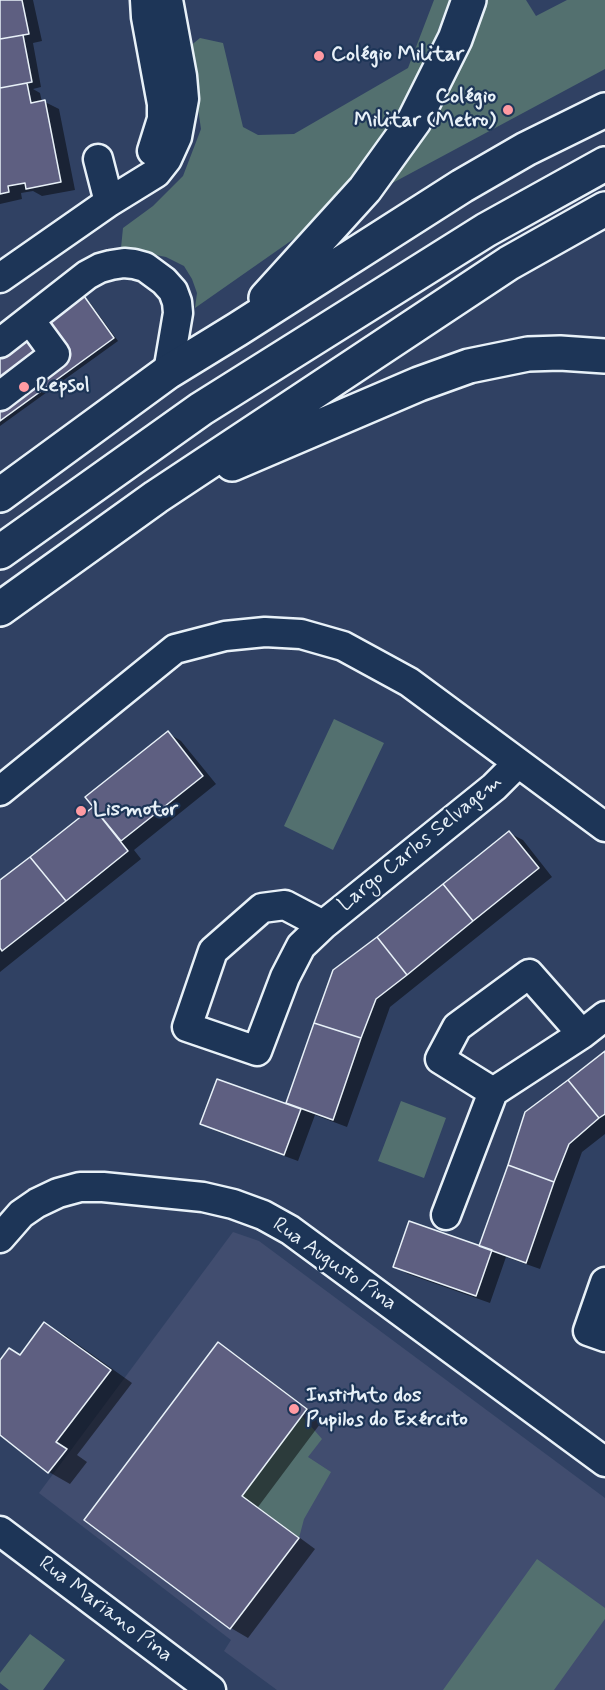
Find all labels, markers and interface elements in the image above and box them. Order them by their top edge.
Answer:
place label: Colégio Militar [331,43,464,69]
marker: Colégio Militar [312,49,326,63]
place label: Colégio Militar (Metro) [354,85,496,135]
marker: Colégio Militar (Metro) [501,103,515,117]
place label: Repsol [36,374,90,400]
marker: Repsol [17,380,31,394]
street label: Largo Carlos Selvagem [334,770,508,918]
place label: Lismotor [93,798,178,824]
marker: Lismotor [74,804,88,818]
street label: Rua Augusto Pina [267,1213,401,1317]
place label: Instituto dos Pupilos do Exército [306,1384,468,1434]
marker: Instituto dos Pupilos do Exército [287,1402,301,1416]
street label: Rua Mariano Pina [33,1551,177,1669]

